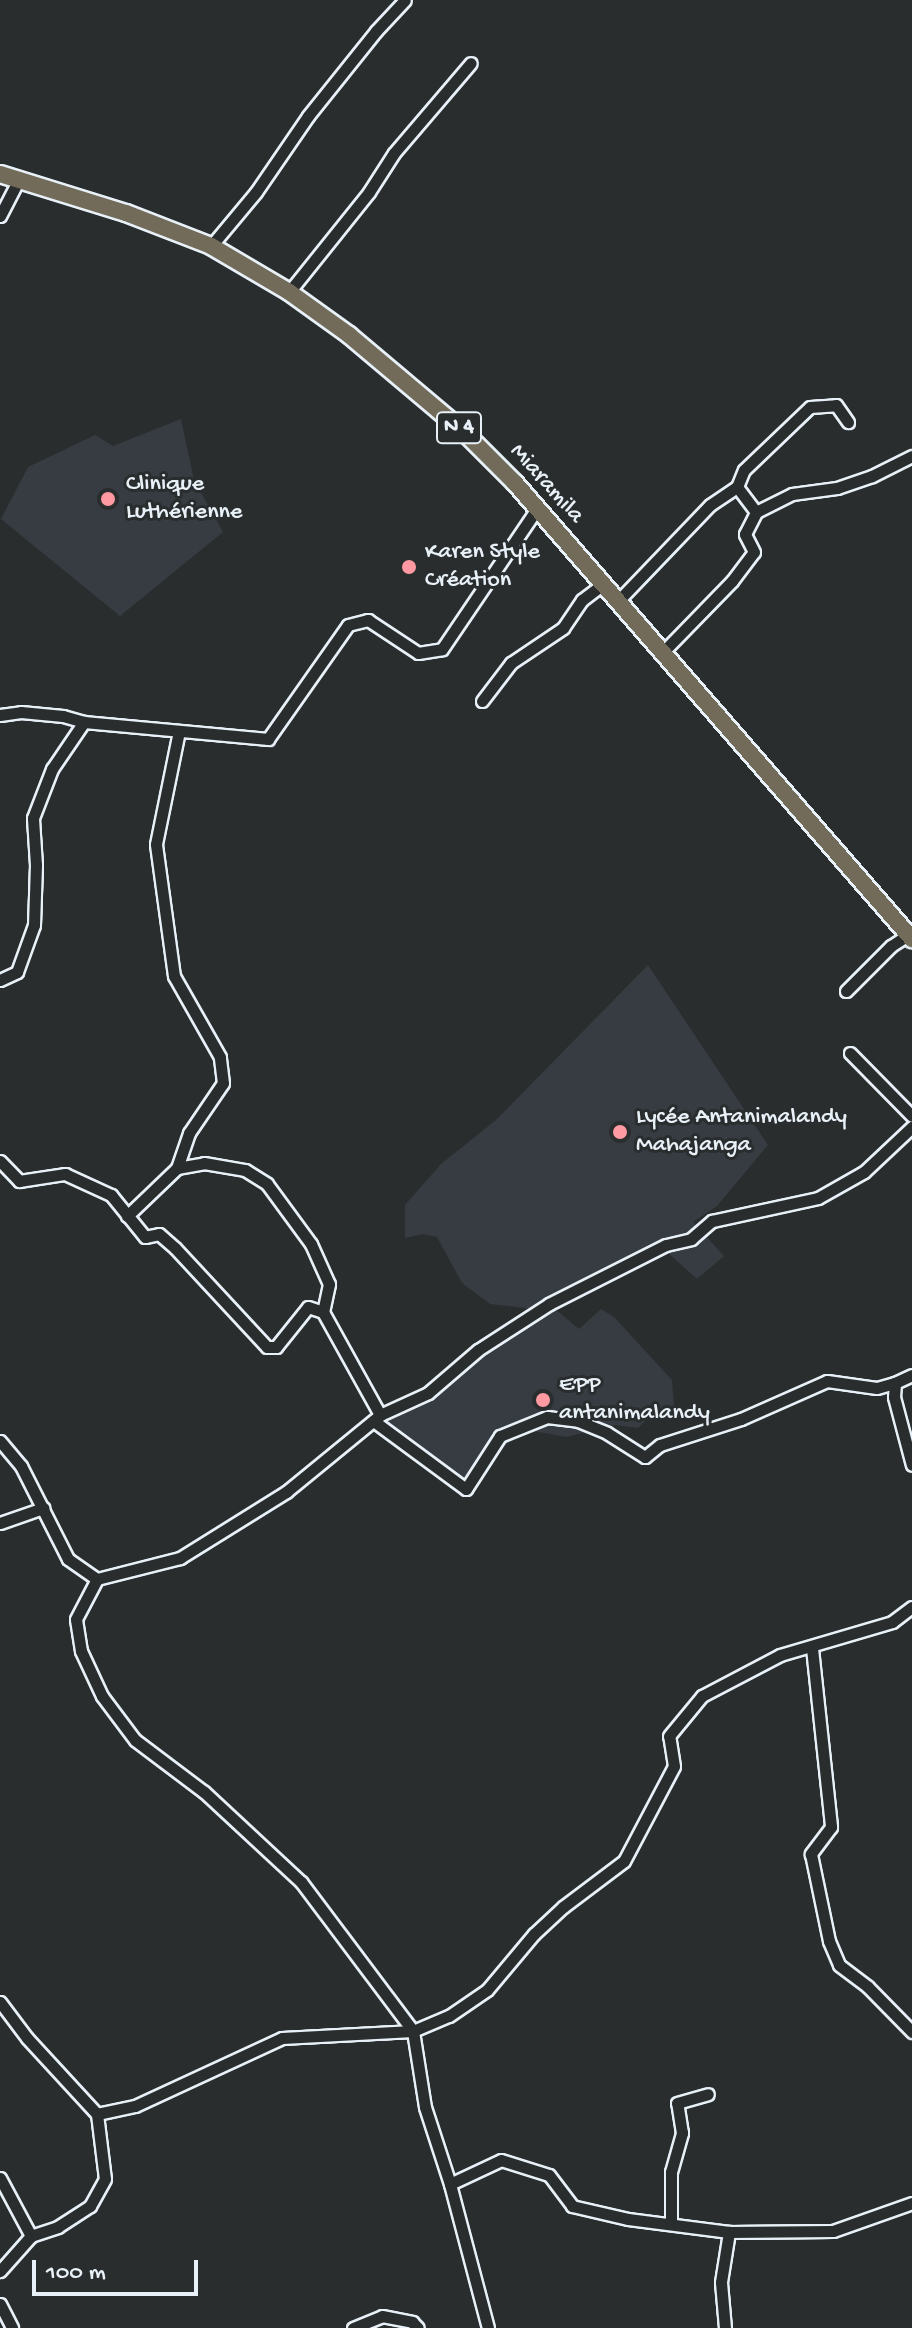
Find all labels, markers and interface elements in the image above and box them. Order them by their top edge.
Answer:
road number: N 4 [435,410,483,446]
street label: Miaramila [503,438,589,530]
place label: Clinique Luthérienne [126,471,242,527]
marker: Clinique Luthérienne [97,488,119,510]
place label: Karen Style Création [425,539,540,595]
marker: Karen Style Création [400,558,418,576]
place label: Lycée Antanimalandy Mahajanga [636,1104,847,1160]
marker: Lycée Antanimalandy Mahajanga [611,1123,629,1141]
place label: EPP antanimalandy [559,1372,710,1428]
marker: EPP antanimalandy [534,1391,552,1409]
scale bar [36,2244,202,2294]
text: 100 m [46,2259,106,2288]

